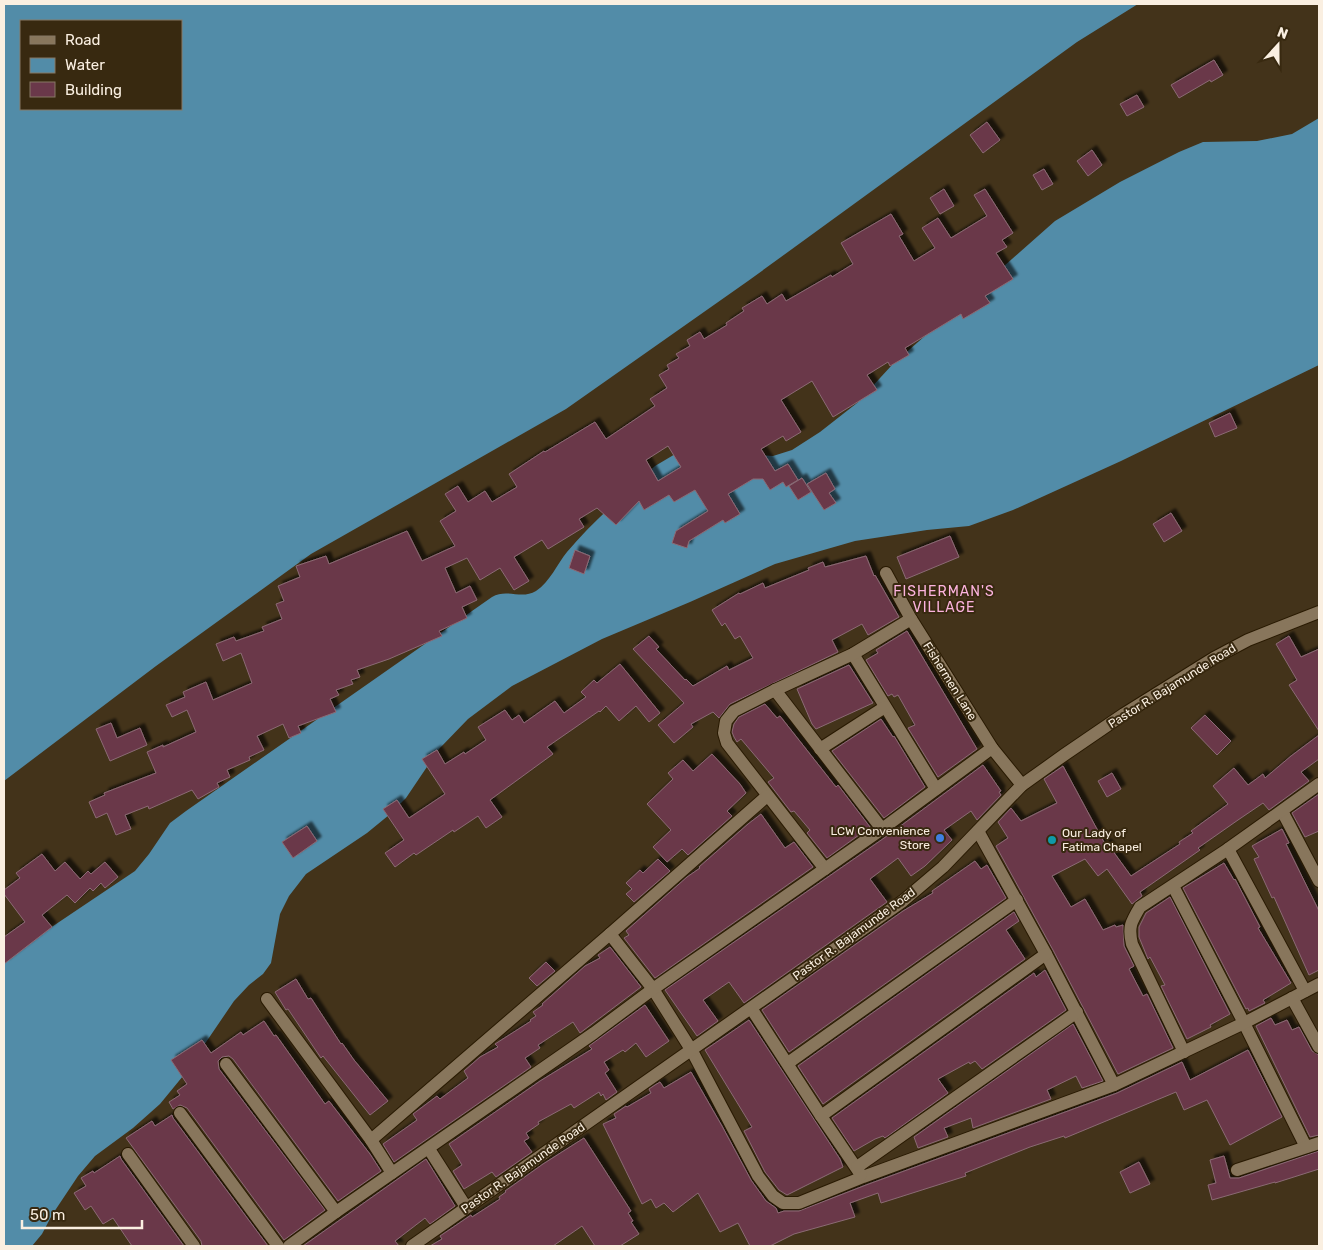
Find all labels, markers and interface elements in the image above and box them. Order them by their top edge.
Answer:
legend [20,20,182,110]
north arrow [1253,20,1303,70]
text: N [1275,24,1290,43]
text: Road [65,31,101,49]
text: Water [65,56,105,74]
text: Building [65,81,122,99]
district label: FISHERMAN'S VILLAGE [893,583,995,616]
street label: Fishermen Lane [920,639,980,723]
street label: Pastor R. Bajamunde Road [1106,641,1238,731]
place label: LCW Convenience Store [830,824,930,852]
place label: Our Lady of Fatima Chapel [1062,826,1142,854]
marker: LCW Convenience Store [934,832,946,844]
marker: Our Lady of Fatima Chapel [1046,834,1058,846]
street label: Pastor R. Bajamunde Road [790,885,918,983]
street label: Pastor R. Bajamunde Road [458,1120,588,1216]
scale bar [22,1198,142,1230]
text: 50 m [30,1206,65,1224]

